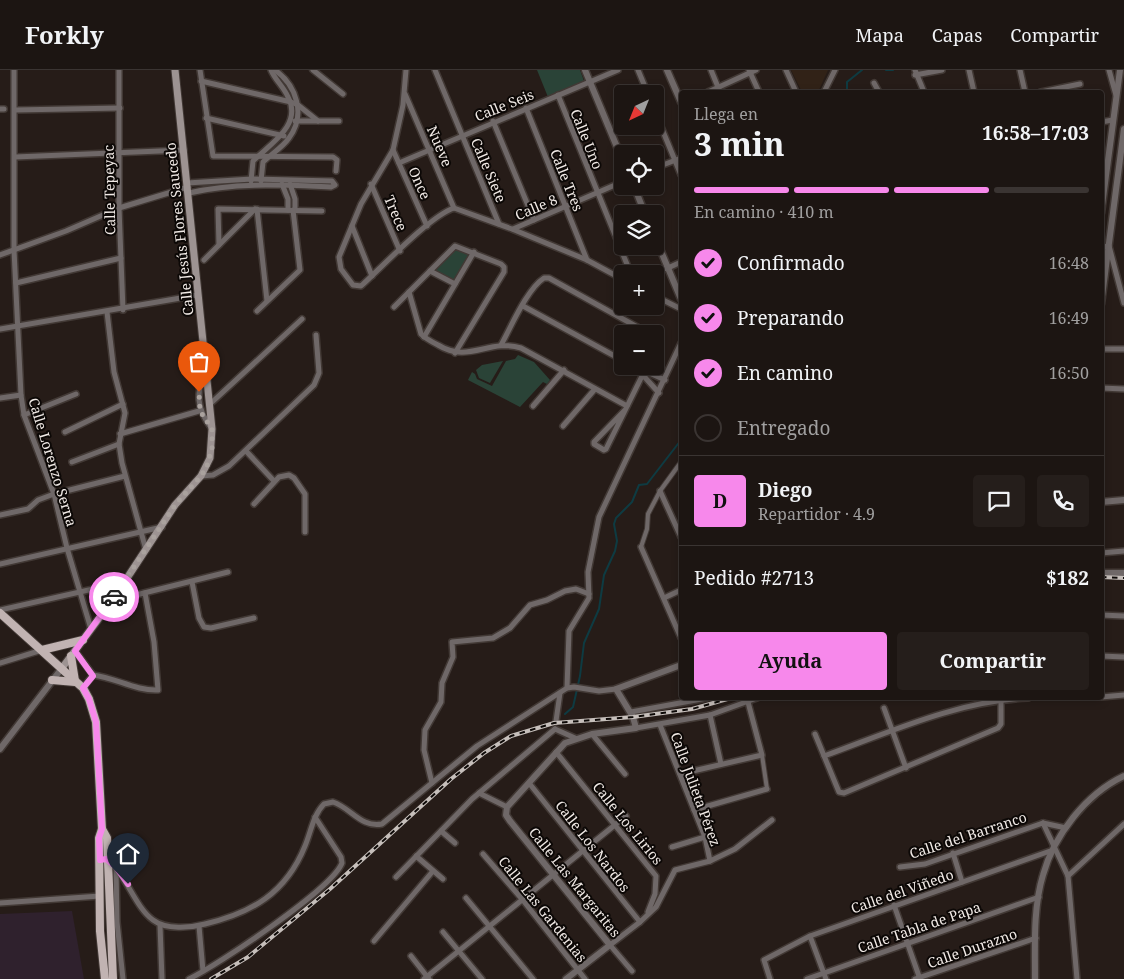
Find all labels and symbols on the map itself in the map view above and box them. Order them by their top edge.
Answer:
street label: Calle Seis [472,85,536,125]
north arrow [614,85,664,135]
street label: Calle Uno [566,106,608,172]
street label: Nueve [423,123,457,169]
street label: Calle Siete [467,135,511,205]
street label: Calle Jesús Flores Saucedo [160,141,198,317]
street label: Calle Tepeyac [99,145,119,235]
street label: Calle Tres [546,146,588,214]
street label: Once [404,164,436,202]
street label: Calle 8 [512,190,560,224]
street label: Trece [380,192,412,234]
pin [178,341,220,392]
street label: Calle Lorenzo Serna [24,395,82,529]
courier [89,572,139,622]
street label: Calle Julieta Pérez [667,729,725,849]
street label: Calle Los Lirios [589,777,667,869]
street label: Calle Los Nardos [551,796,635,896]
street label: Calle del Barranco [907,807,1029,863]
street label: Calle Las Margaritas [525,823,625,941]
pin [107,833,149,884]
street label: Calle Las Gardenias [494,852,592,966]
street label: Calle del Viñedo [848,865,956,917]
street label: Calle Tabla de Papa [855,897,983,957]
street label: Calle Durazno [925,924,1019,972]

